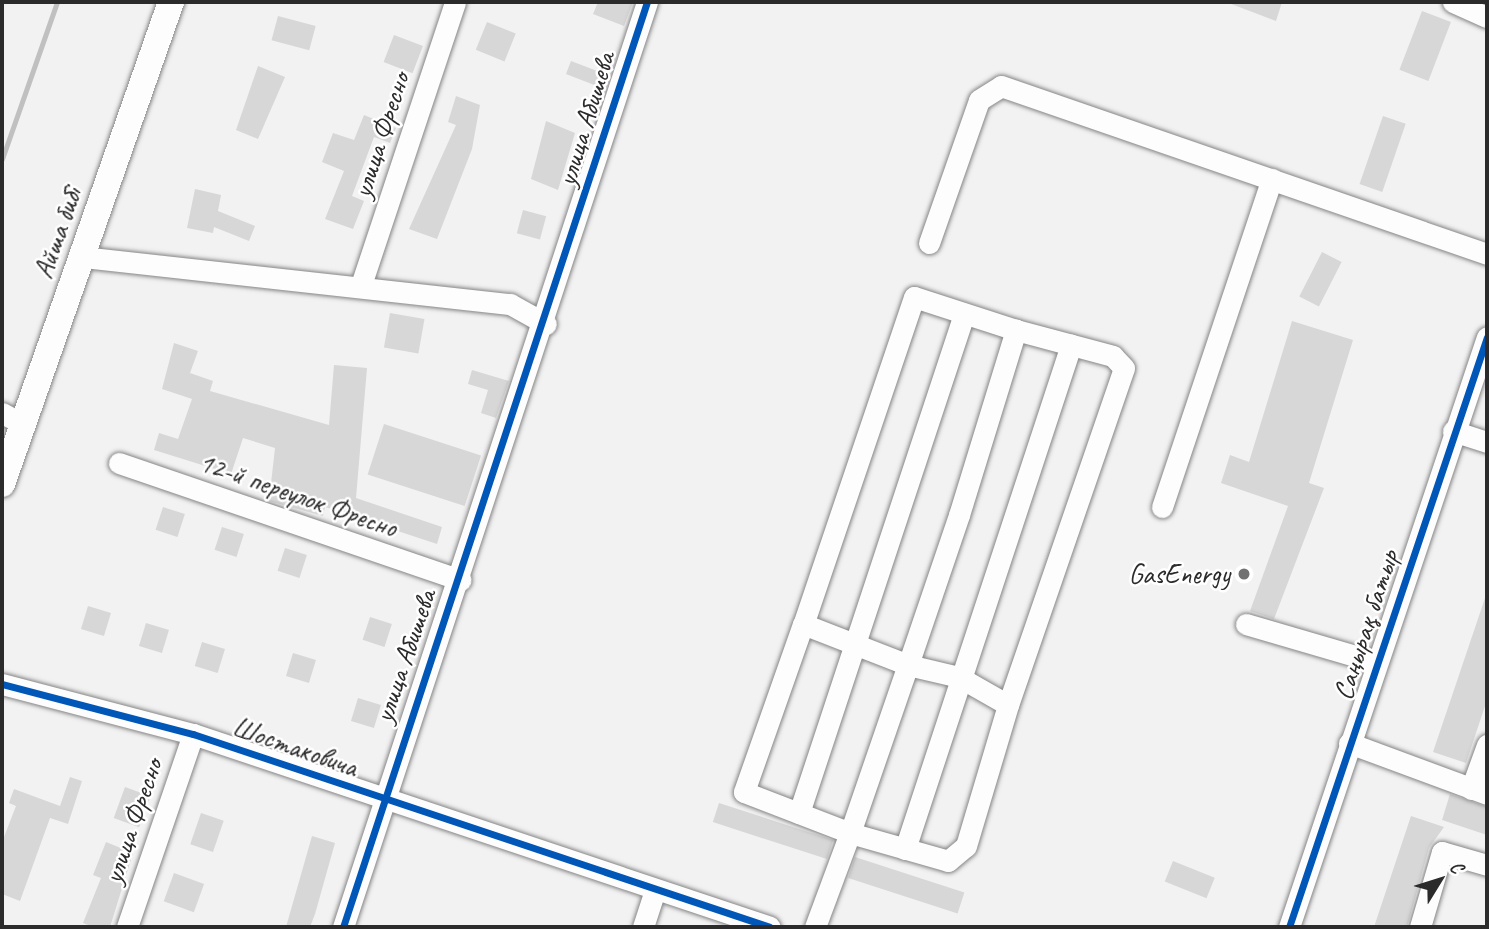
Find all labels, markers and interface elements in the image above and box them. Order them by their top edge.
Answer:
street label: улица Абишева [550,48,622,190]
street label: улица Фресно [345,68,417,202]
street label: Айша бибі [27,184,89,282]
street label: 12-й переулок Фресно [195,446,401,544]
street label: Саңырақ батыр [1326,546,1406,704]
place label: GasEnergy [1129,557,1230,591]
marker: GasEnergy [1236,566,1252,582]
street label: улица Абишева [367,585,443,727]
street label: Шостаковича [228,710,362,784]
street label: улица Фресно [96,754,170,888]
north arrow [1405,845,1475,915]
text: С [1444,856,1469,878]

